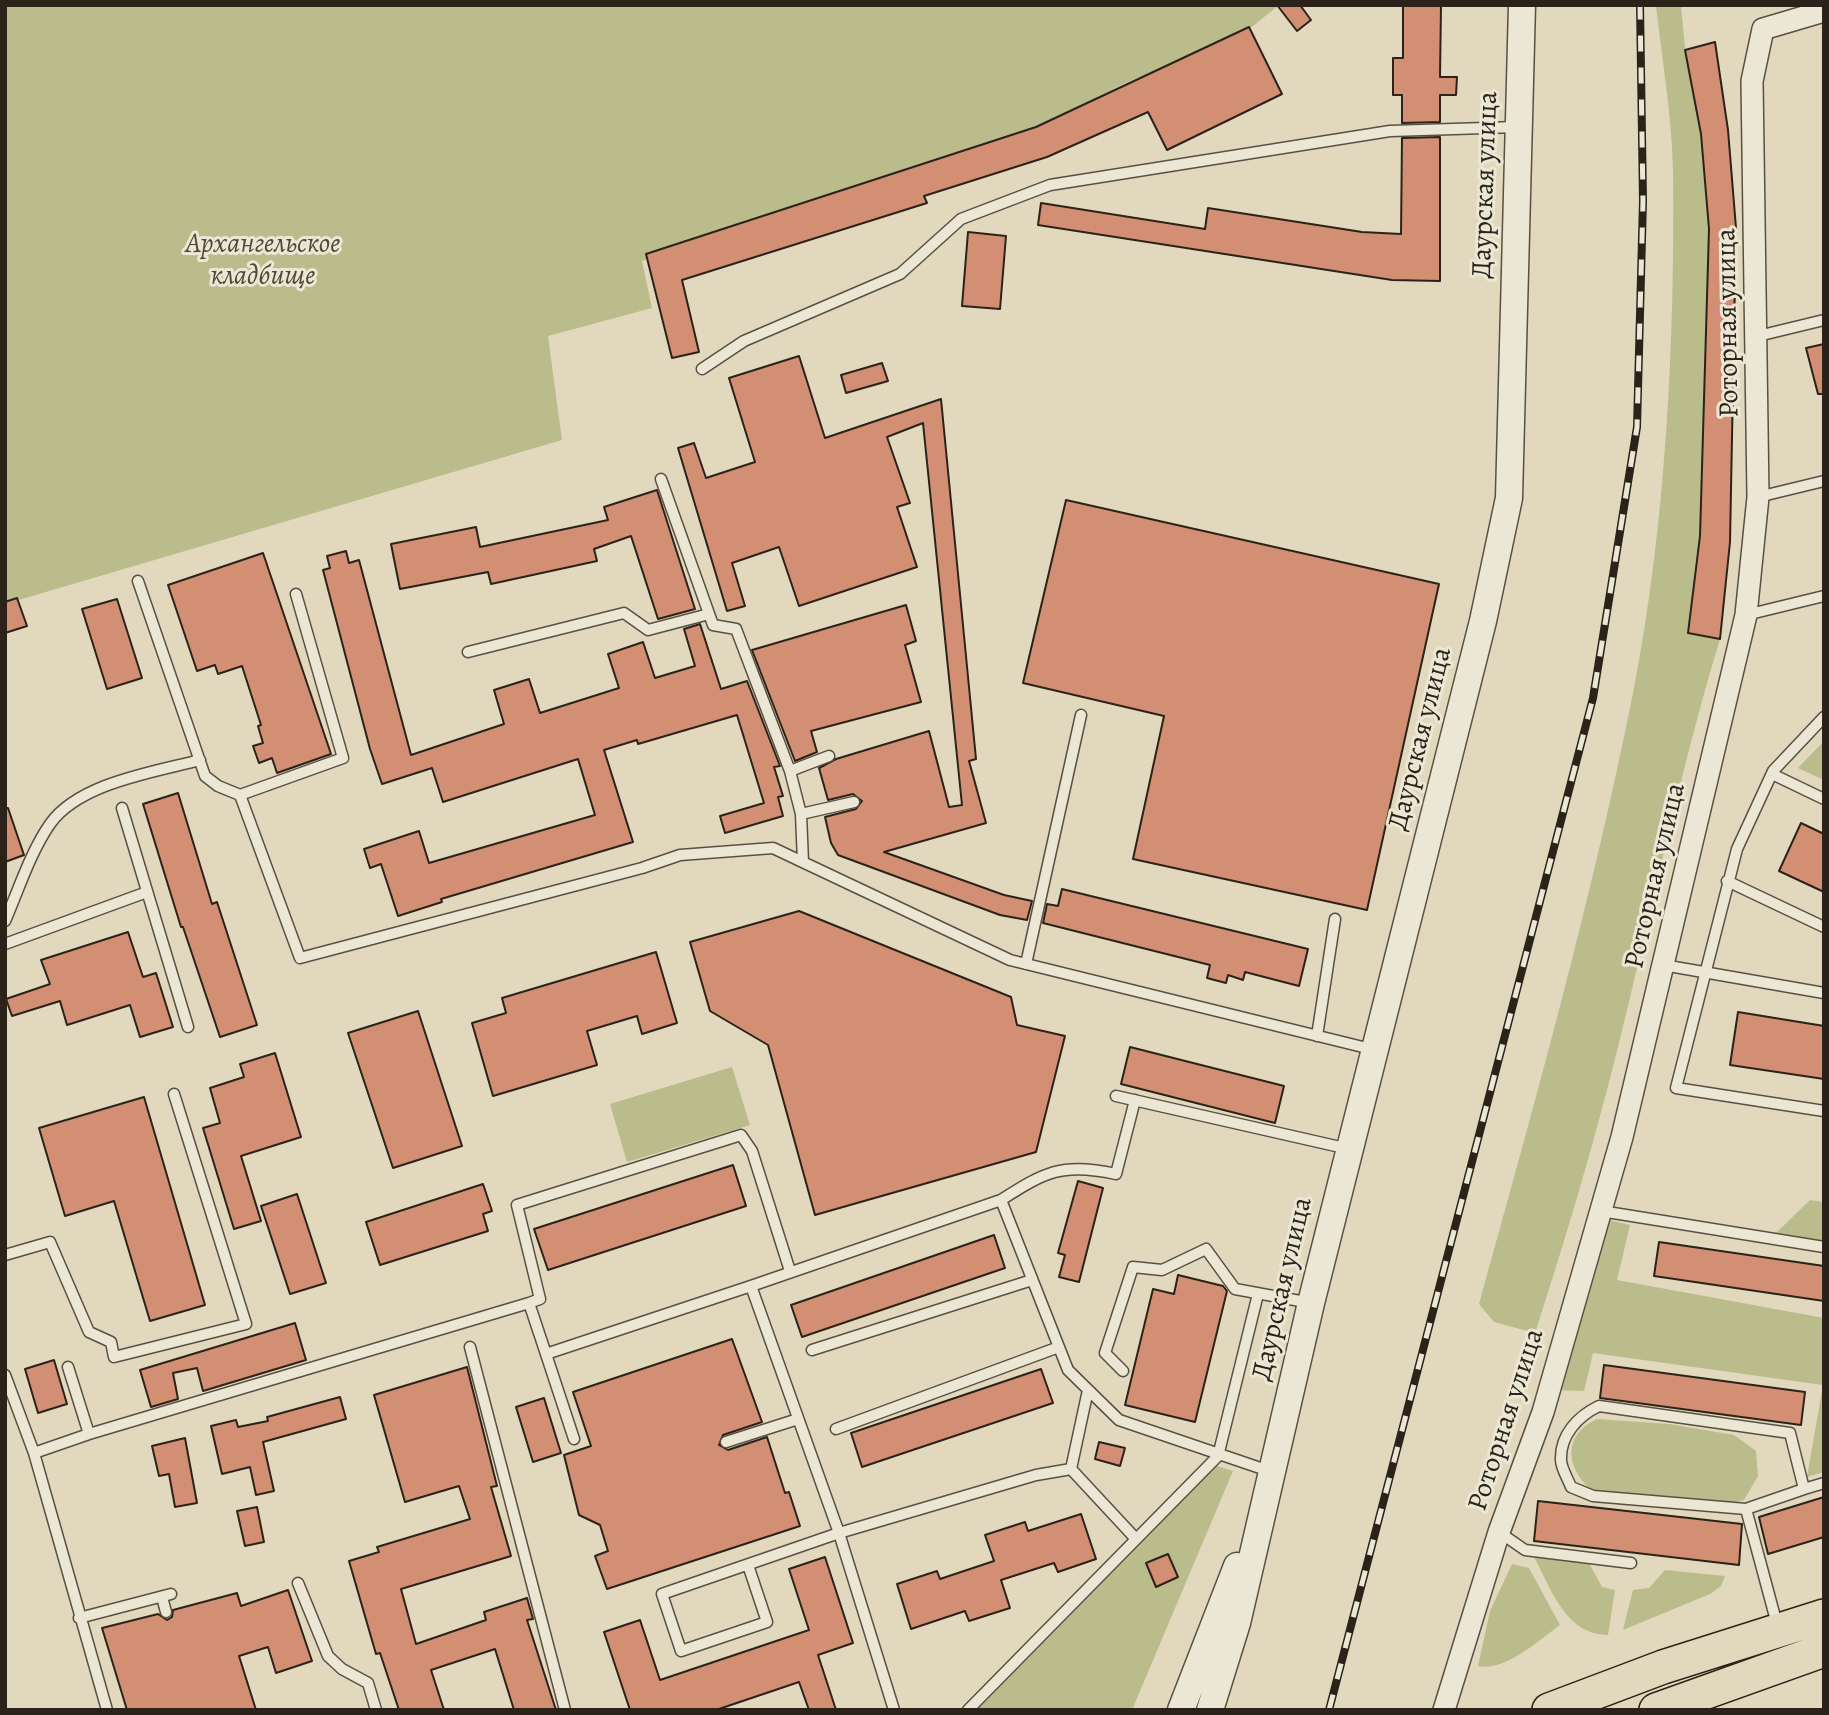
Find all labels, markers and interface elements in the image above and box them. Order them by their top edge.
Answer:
street label: Даурская улица [1466,91,1506,279]
park label: Архангельское кладбище [186,228,340,294]
street label: Роторная улица [1711,228,1747,418]
street label: Даурская улица [1382,644,1460,834]
street label: Роторная улица [1618,780,1694,972]
street label: Даурская улица [1246,1194,1320,1384]
street label: Роторная улица [1462,1325,1552,1515]

